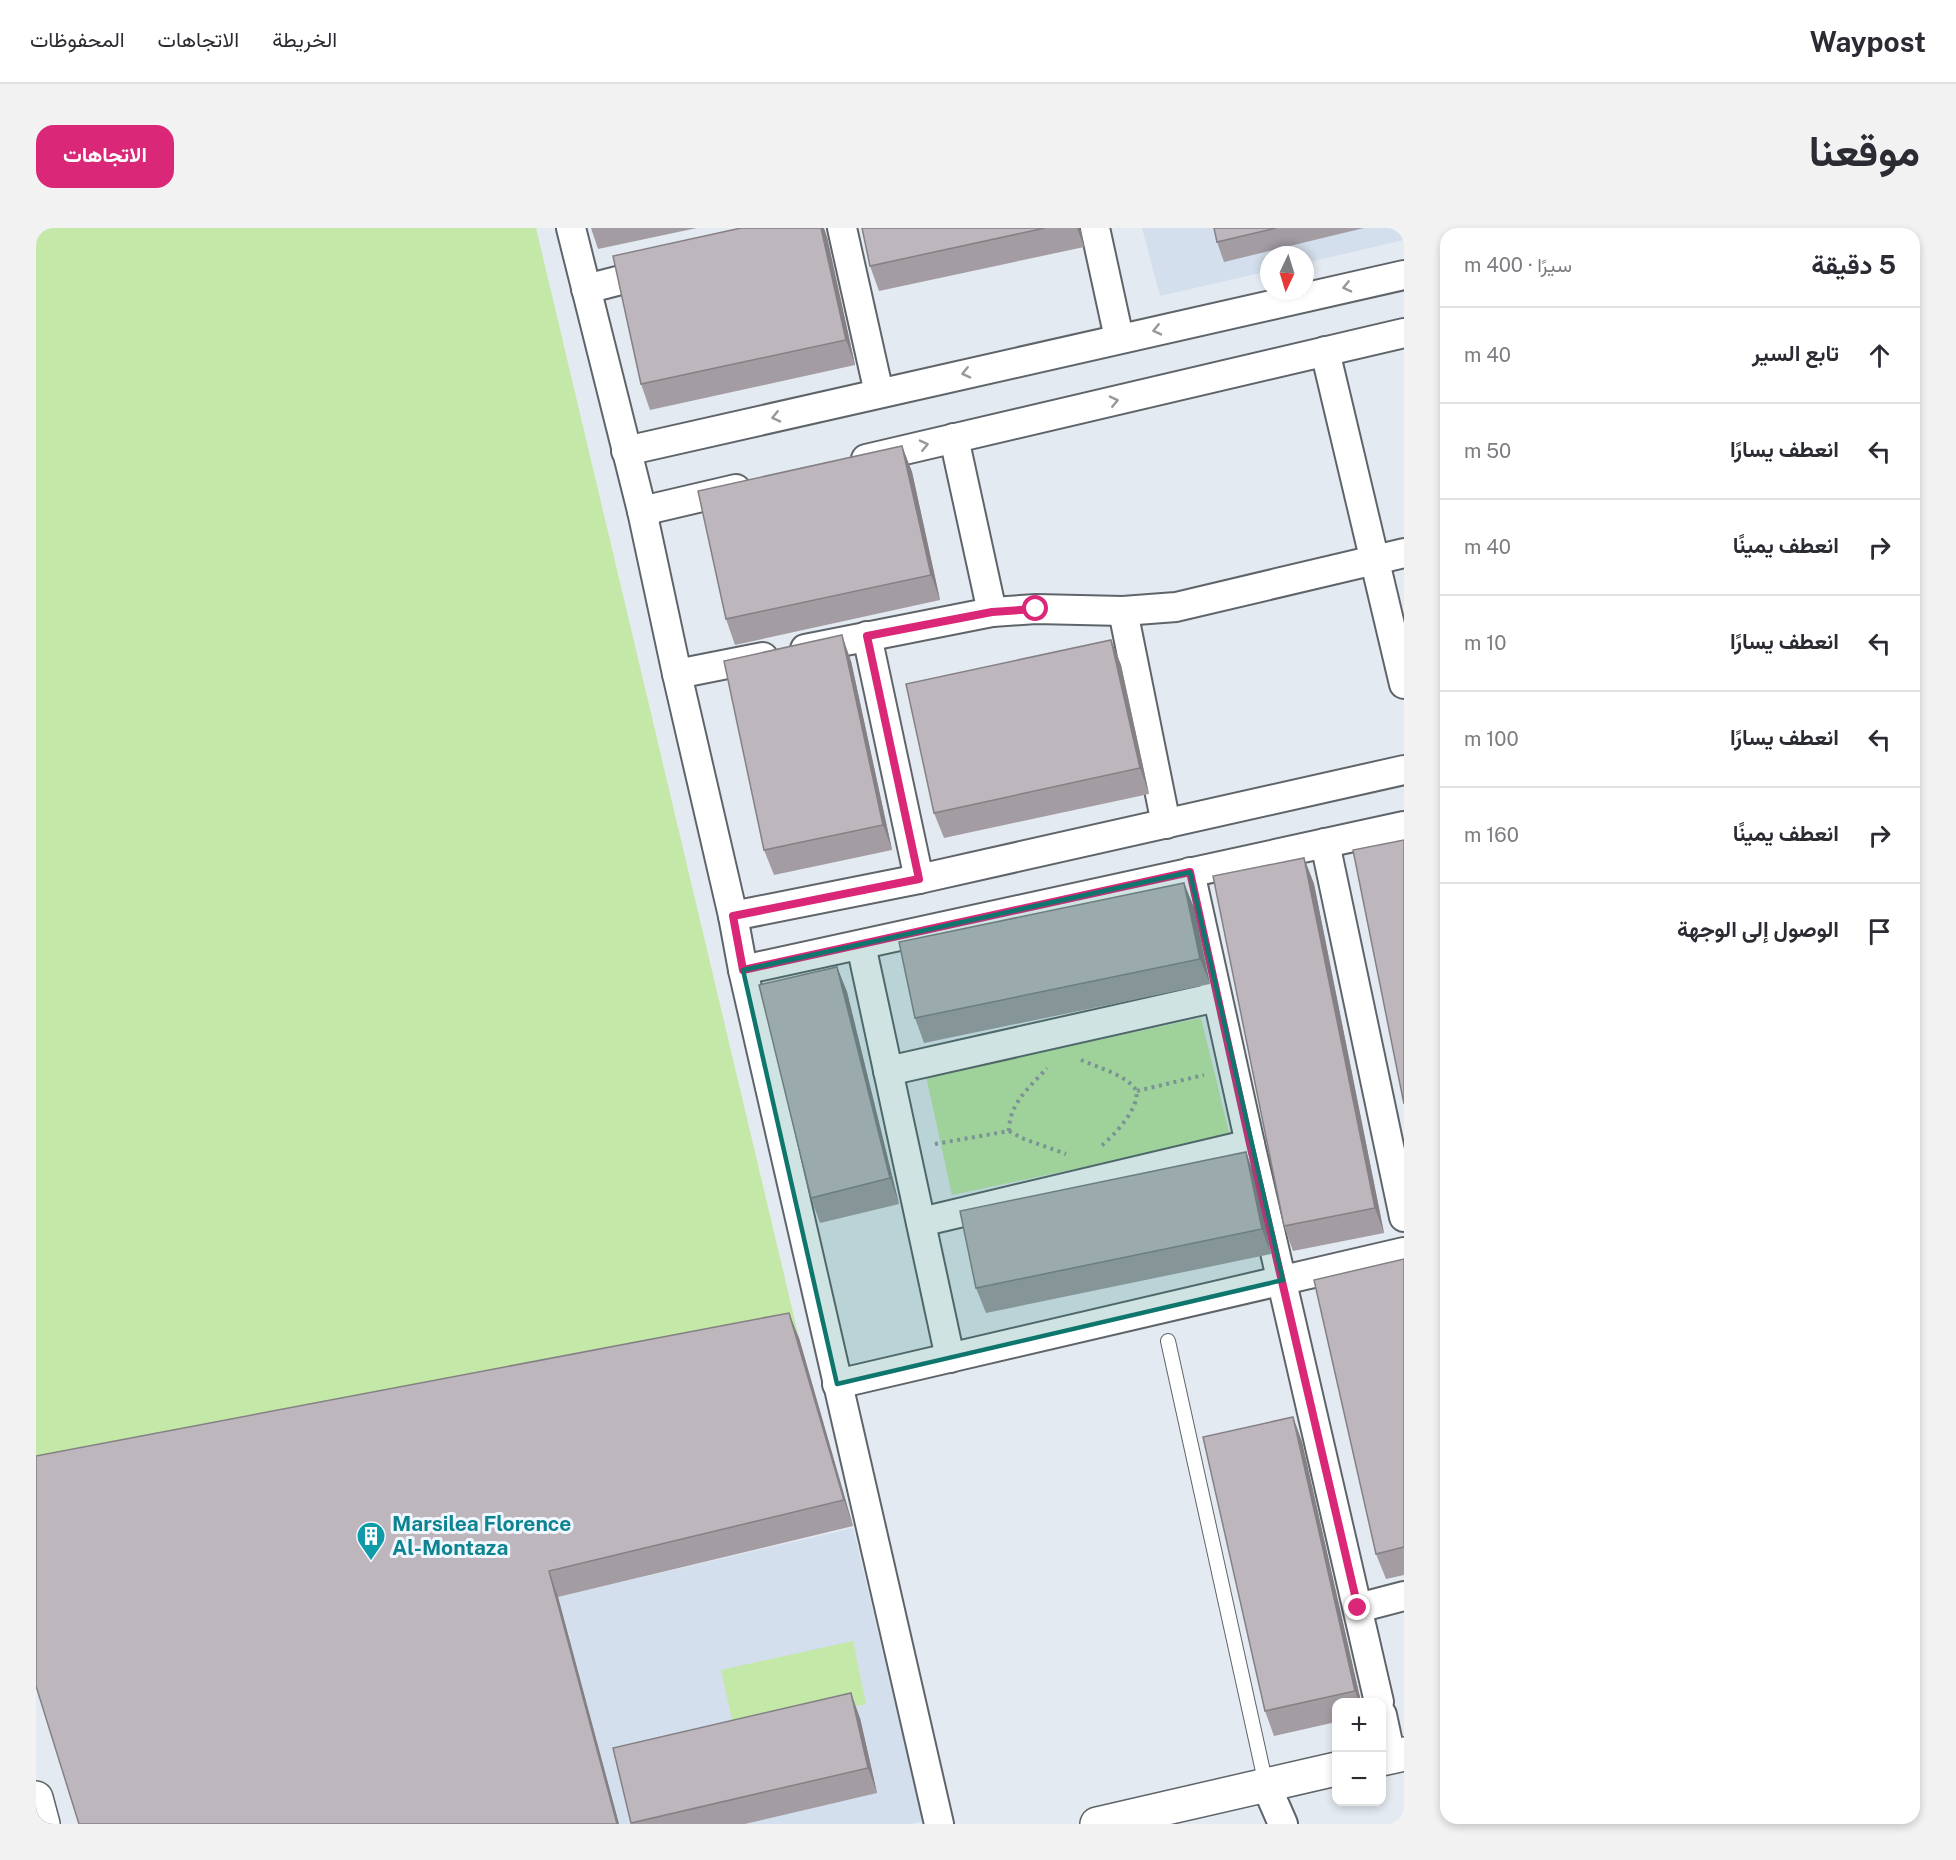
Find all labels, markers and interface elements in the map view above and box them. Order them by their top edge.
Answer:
text: Waypost [1810,25,1926,58]
text: المحفوظات [30,27,125,52]
text: الاتجاهات [158,27,239,52]
text: الخريطة [272,27,337,52]
button: الاتجاهات [36,125,174,188]
text: موقعنا [1809,126,1920,175]
north arrow [1260,246,1314,300]
text: 5 دقيقة [1811,249,1896,280]
text: سيرًا · 400 m [1464,253,1572,277]
one-way arrow [1342,280,1352,293]
one-way arrow [1152,323,1162,336]
icon: ahead [1863,339,1896,372]
text: تابع السير [1752,340,1839,366]
text: 40 m [1464,343,1511,367]
one-way arrow [962,366,972,379]
one-way arrow [1108,395,1118,408]
one-way arrow [772,409,782,422]
icon: left [1863,435,1896,468]
text: انعطف يسارًا [1730,436,1839,462]
text: 50 m [1464,439,1511,463]
one-way arrow [918,440,928,453]
icon: right [1863,531,1896,564]
text: انعطف يمينًا [1733,532,1839,558]
text: 40 m [1464,535,1511,559]
route start [1022,595,1048,621]
icon: left [1863,627,1896,660]
text: انعطف يسارًا [1730,628,1839,654]
text: 10 m [1464,631,1507,655]
icon: left [1863,723,1896,756]
text: انعطف يسارًا [1730,724,1839,750]
text: 100 m [1464,727,1519,751]
icon: right [1863,819,1896,852]
text: انعطف يمينًا [1733,820,1839,846]
text: 160 m [1464,823,1519,847]
icon: arrive [1863,915,1896,948]
text: الوصول إلى الوجهة [1677,916,1839,942]
place label: Marsilea Florence Al-Montaza [392,1511,571,1560]
building icon: Marsilea Florence Al-Montaza [355,1520,387,1562]
route end [1344,1594,1370,1620]
map controls [1332,1698,1386,1806]
button: + [1332,1698,1386,1752]
button: − [1332,1752,1386,1806]

